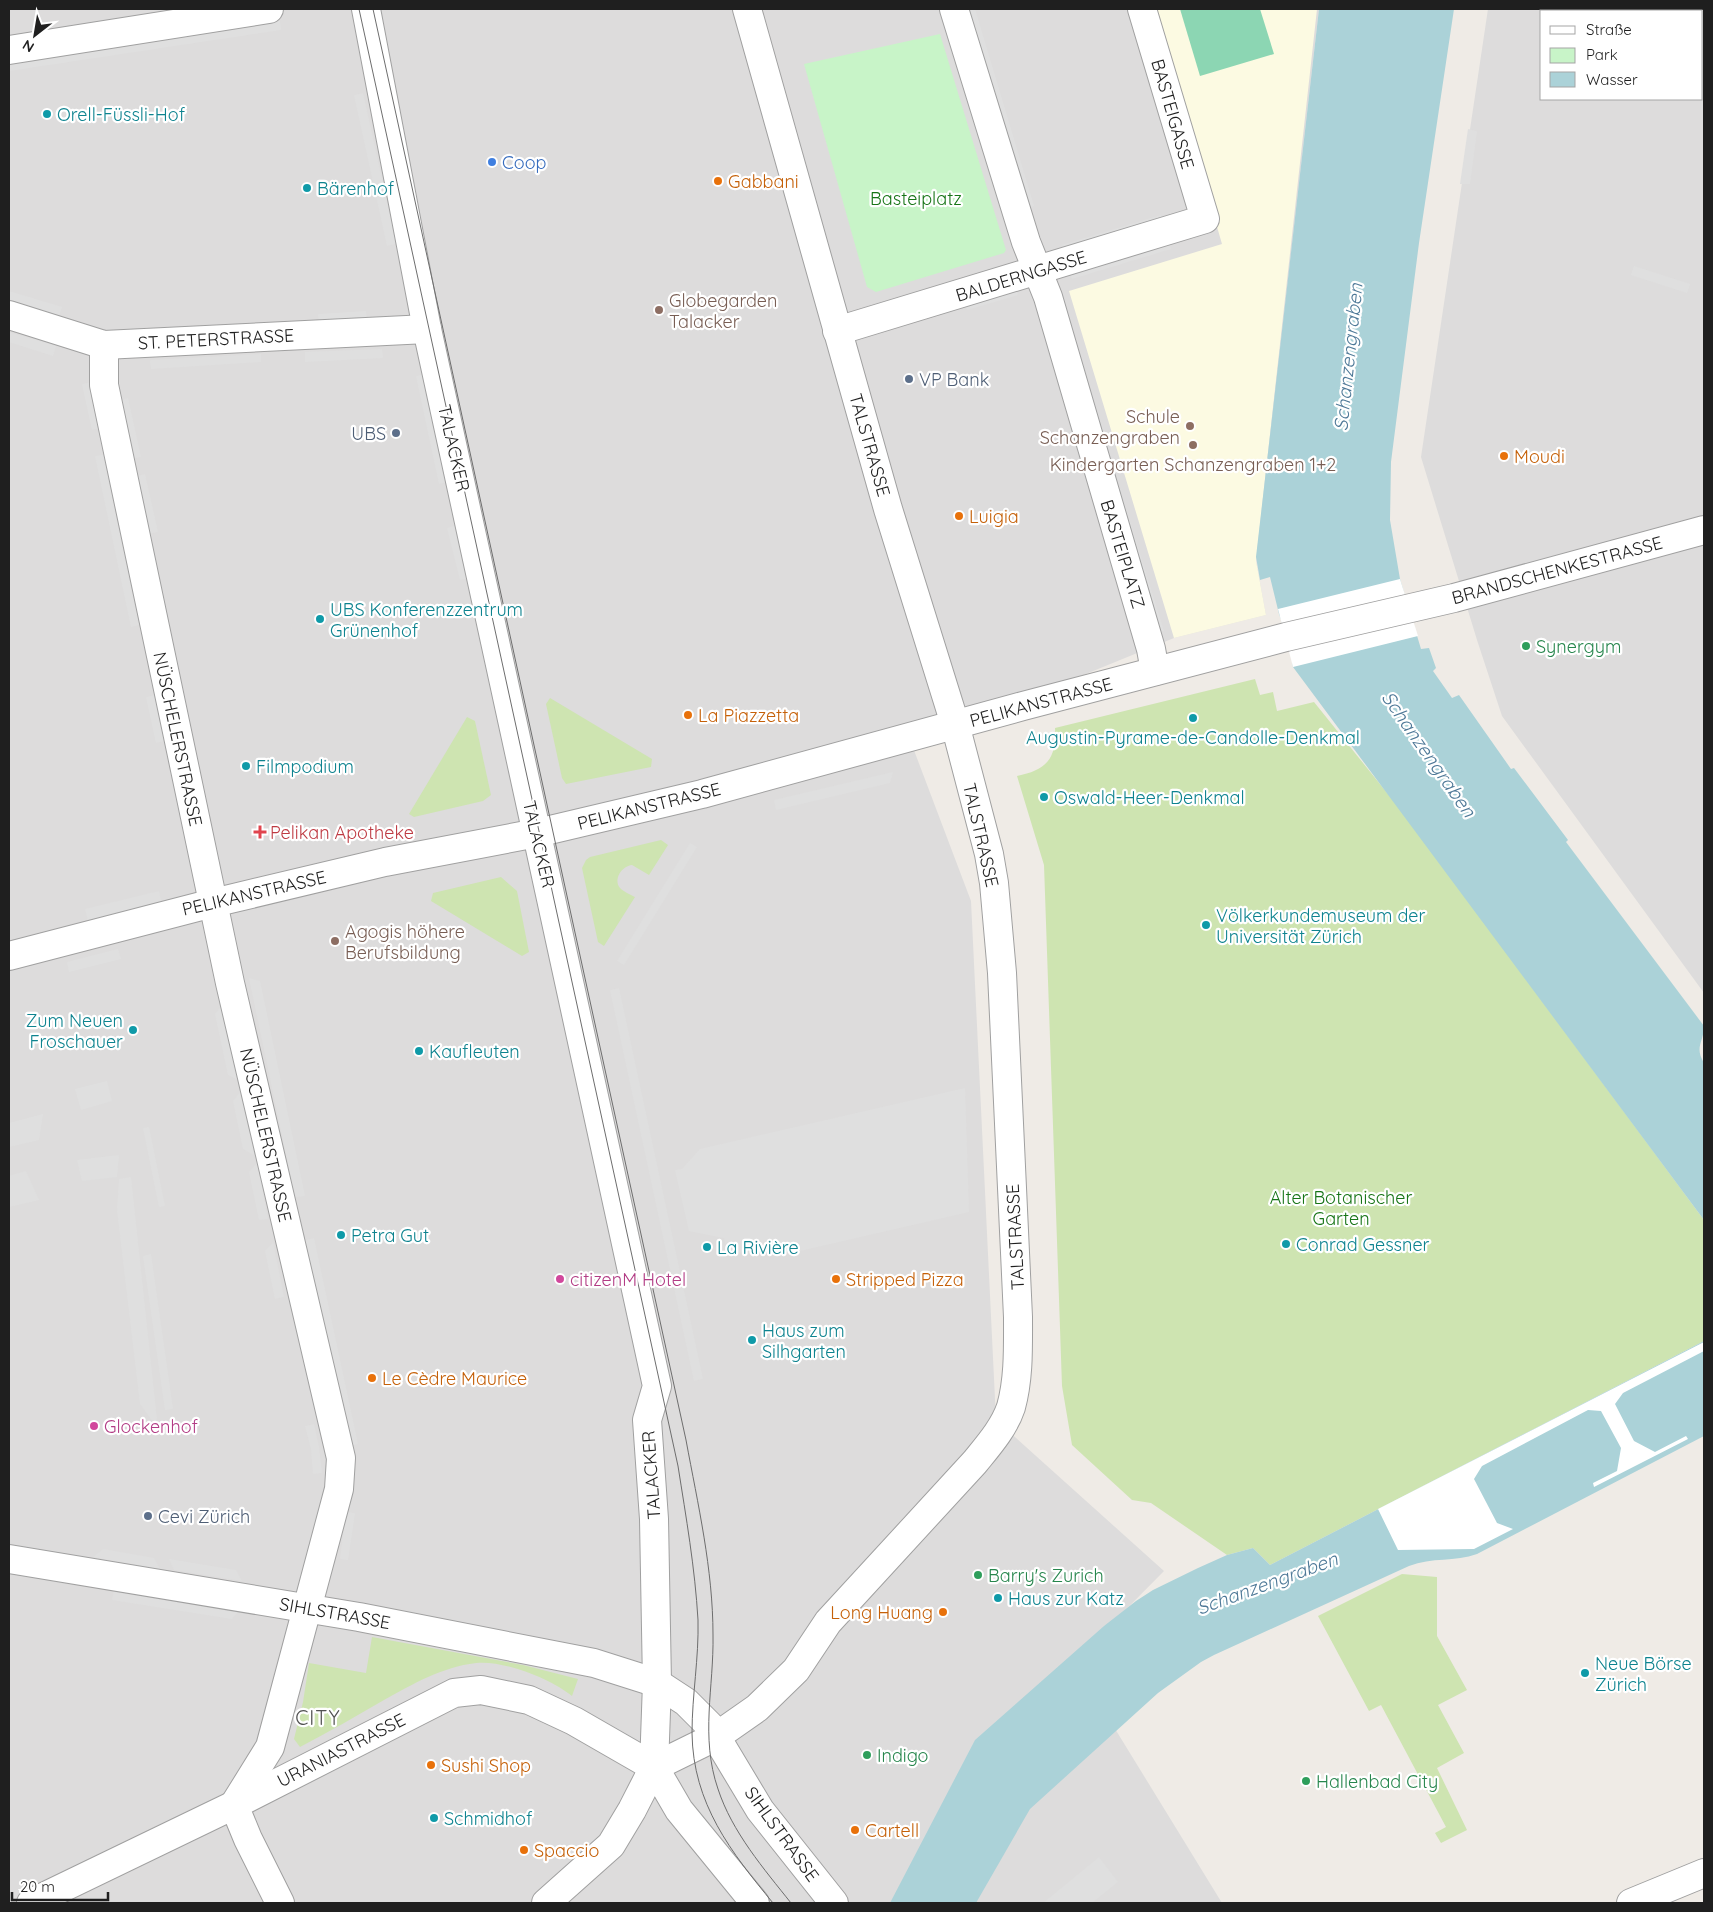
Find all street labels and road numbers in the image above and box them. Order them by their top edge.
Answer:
street label: BASTEIGASSE [1146,56,1200,172]
street label: BALDERNGASSE [953,245,1089,307]
street label: ST. PETERSTRASSE [137,323,295,355]
street label: TALSTRASSE [844,391,896,499]
street label: TALACKER [433,402,475,494]
street label: BASTEIPLATZ [1096,497,1150,611]
street label: BRANDSCHENKESTRASSE [1449,531,1665,609]
street label: NÜSCHELERSTRASSE [148,650,208,828]
street label: PELIKANSTRASSE [967,672,1115,732]
street label: PELIKANSTRASSE [575,777,723,835]
street label: TALSTRASSE [958,781,1004,889]
street label: TALACKER [518,798,560,890]
street label: PELIKANSTRASSE [180,865,328,921]
street label: NÜSCHELERSTRASSE [235,1046,297,1224]
street label: TALSTRASSE [1001,1183,1029,1291]
street label: TALACKER [636,1430,666,1520]
street label: SIHLSTRASSE [278,1592,392,1634]
street label: URANIASTRASSE [273,1708,409,1792]
street label: SIHLSTRASSE [740,1782,824,1886]

